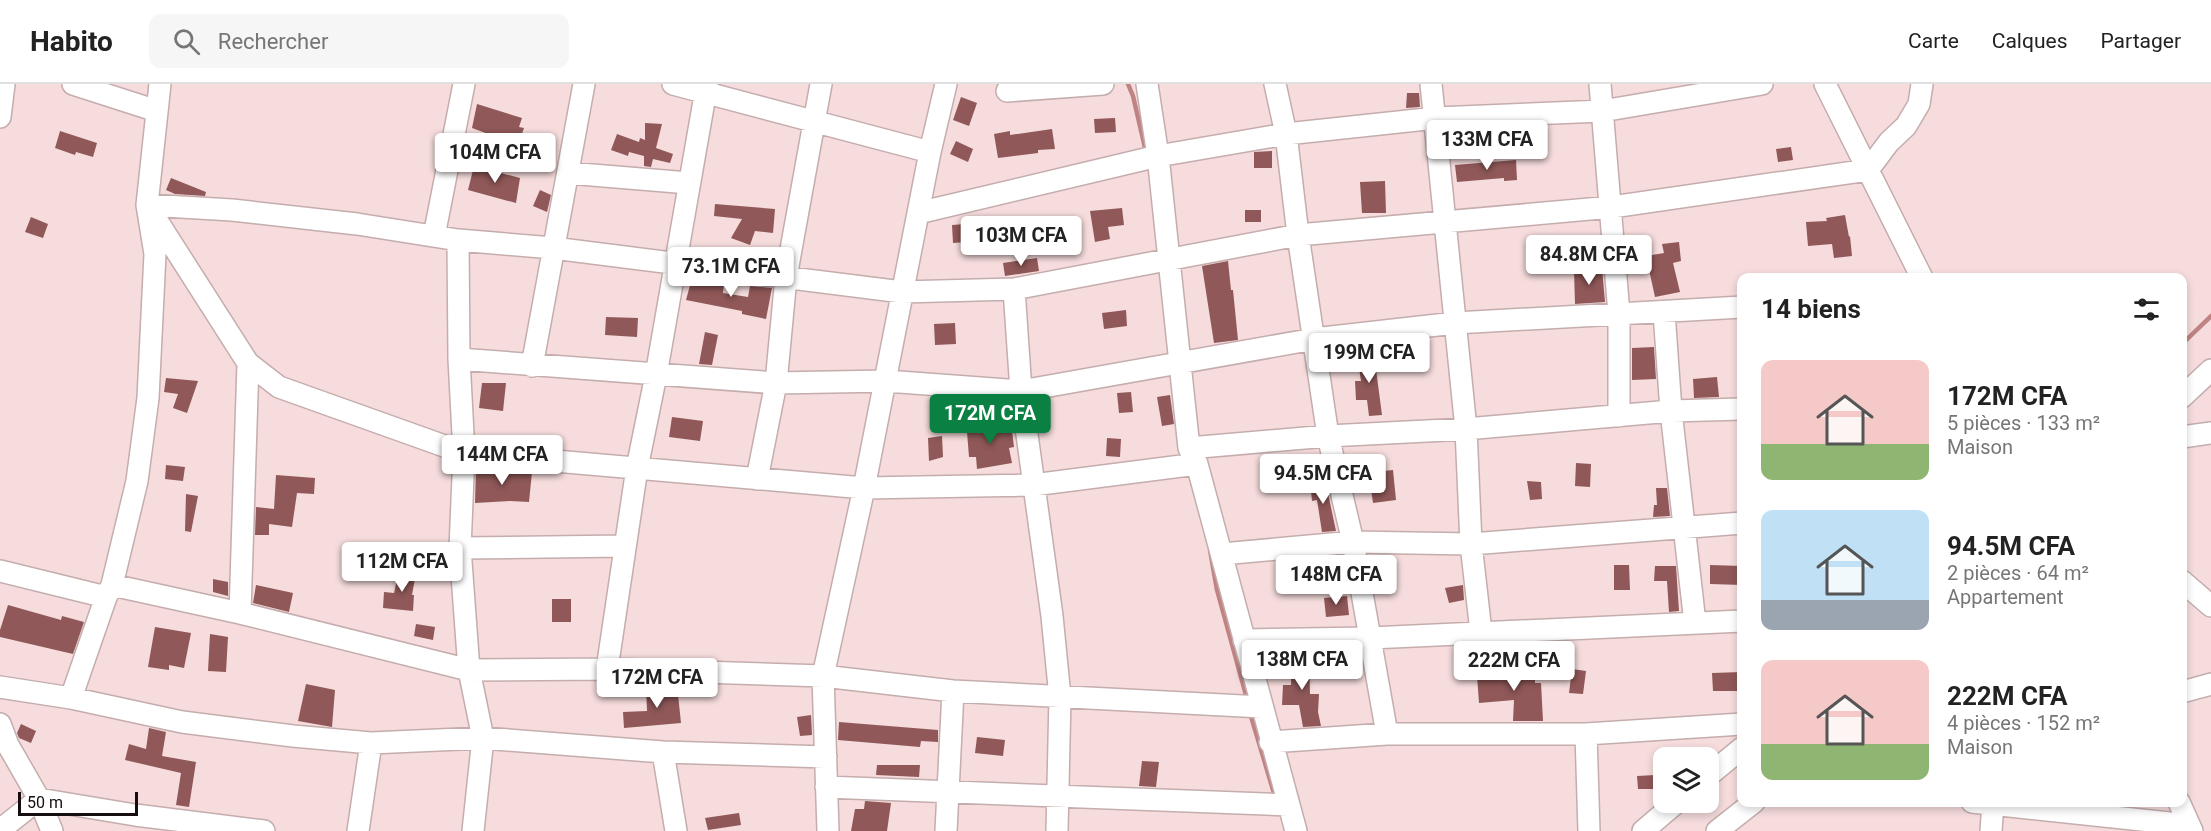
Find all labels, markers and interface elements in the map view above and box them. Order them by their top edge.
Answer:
search box [149,14,569,68]
text: Habito [30,25,113,58]
icon: search [170,25,203,58]
text: Rechercher [218,29,328,54]
text: Carte [1908,29,1959,53]
text: Calques [1992,29,2067,53]
text: Partager [2100,29,2181,53]
pin: 133M CFA [1425,120,1549,171]
text: 133M CFA [1441,127,1533,151]
pin: 104M CFA [433,133,557,184]
text: 104M CFA [449,140,541,164]
pin: 103M CFA [959,216,1083,267]
text: 103M CFA [975,223,1067,247]
pin: 84.8M CFA [1520,235,1658,286]
text: 84.8M CFA [1540,242,1638,266]
pin: 73.1M CFA [662,247,800,298]
text: 73.1M CFA [682,254,780,278]
icon: filters [2130,293,2163,326]
text: 14 biens [1761,294,1861,324]
pin: 199M CFA [1307,333,1431,384]
text: 199M CFA [1323,340,1415,364]
text: 172M CFA [1947,381,2067,411]
icon: home [1809,384,1881,456]
pin: 172M CFA [928,394,1052,445]
text: 172M CFA [944,401,1036,425]
text: 5 pièces · 133 m² [1947,411,2100,435]
pin: 144M CFA [440,435,564,486]
text: Maison [1947,435,2013,459]
text: 144M CFA [456,442,548,466]
pin: 94.5M CFA [1254,454,1392,505]
text: 94.5M CFA [1274,461,1372,485]
text: 94.5M CFA [1947,531,2075,561]
icon: home [1809,534,1881,606]
pin: 112M CFA [340,542,464,593]
text: 112M CFA [356,549,448,573]
pin: 148M CFA [1274,555,1398,606]
text: 2 pièces · 64 m² [1947,561,2089,585]
text: 148M CFA [1290,562,1382,586]
text: Appartement [1947,585,2064,609]
pin: 138M CFA [1240,640,1364,691]
pin: 222M CFA [1452,641,1576,692]
text: 138M CFA [1256,647,1348,671]
text: 222M CFA [1468,648,1560,672]
pin: 172M CFA [595,658,719,709]
text: 172M CFA [611,665,703,689]
text: 222M CFA [1947,681,2067,711]
icon: home [1809,684,1881,756]
text: 4 pièces · 152 m² [1947,711,2100,735]
text: Maison [1947,735,2013,759]
map controls [1653,747,1719,813]
button: layers [1653,747,1719,813]
scale bar [18,789,138,816]
text: 50 m [27,793,63,812]

